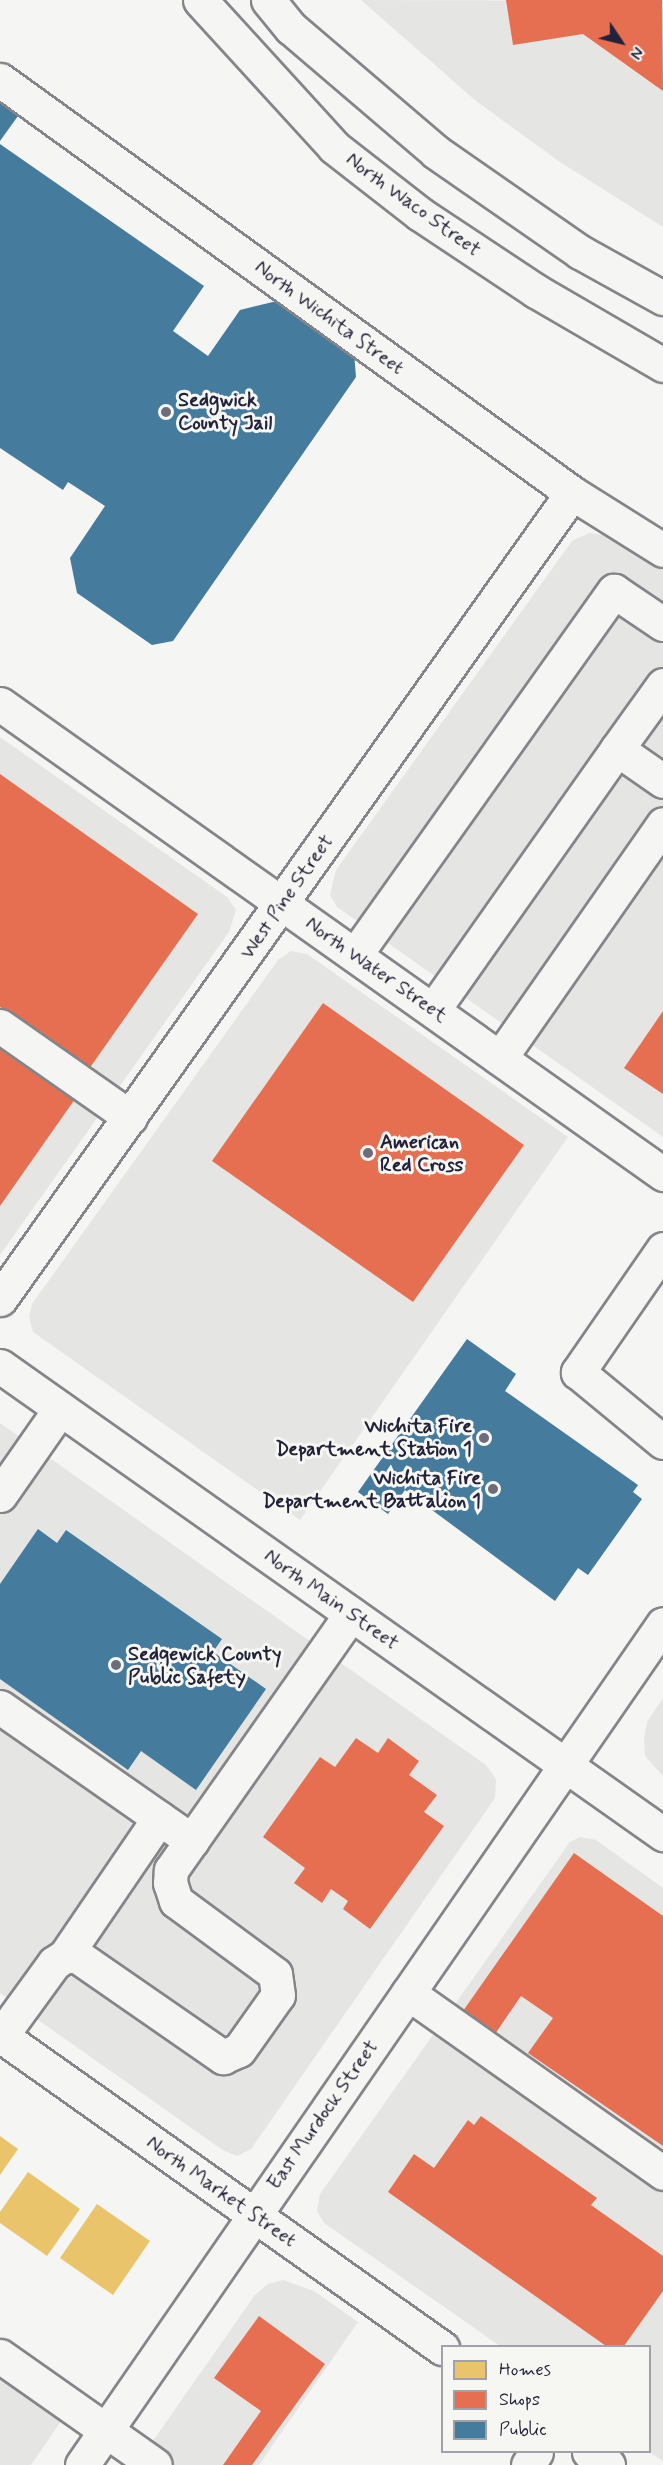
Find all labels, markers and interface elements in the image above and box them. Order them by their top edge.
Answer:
north arrow [591,12,651,72]
text: N [624,42,648,63]
street label: North Waco Street [341,148,485,262]
street label: North Wichita Street [248,255,410,381]
place label: Sedgwick County Jail [178,388,275,435]
marker: Sedgwick County Jail [159,405,173,419]
street label: West Pine Street [236,831,338,963]
street label: North Water Street [300,912,452,1028]
place label: American Red Cross [380,1130,465,1177]
marker: American Red Cross [361,1146,375,1160]
place label: Wichita Fire Department Station 1 [277,1414,472,1461]
marker: Wichita Fire Department Station 1 [477,1431,491,1445]
place label: Wichita Fire Department Battalion 1 [262,1466,481,1513]
marker: Wichita Fire Department Battalion 1 [486,1482,500,1496]
street label: North Main Street [259,1545,403,1655]
place label: Sedgewick County Public Safety [128,1642,281,1689]
marker: Sedgewick County Public Safety [109,1658,123,1672]
street label: East Murdock Street [263,2036,383,2194]
street label: North Market Street [140,2130,302,2254]
legend [441,2345,651,2453]
text: Homes [499,2358,551,2382]
text: Shops [499,2388,540,2412]
text: Public [499,2418,547,2442]

